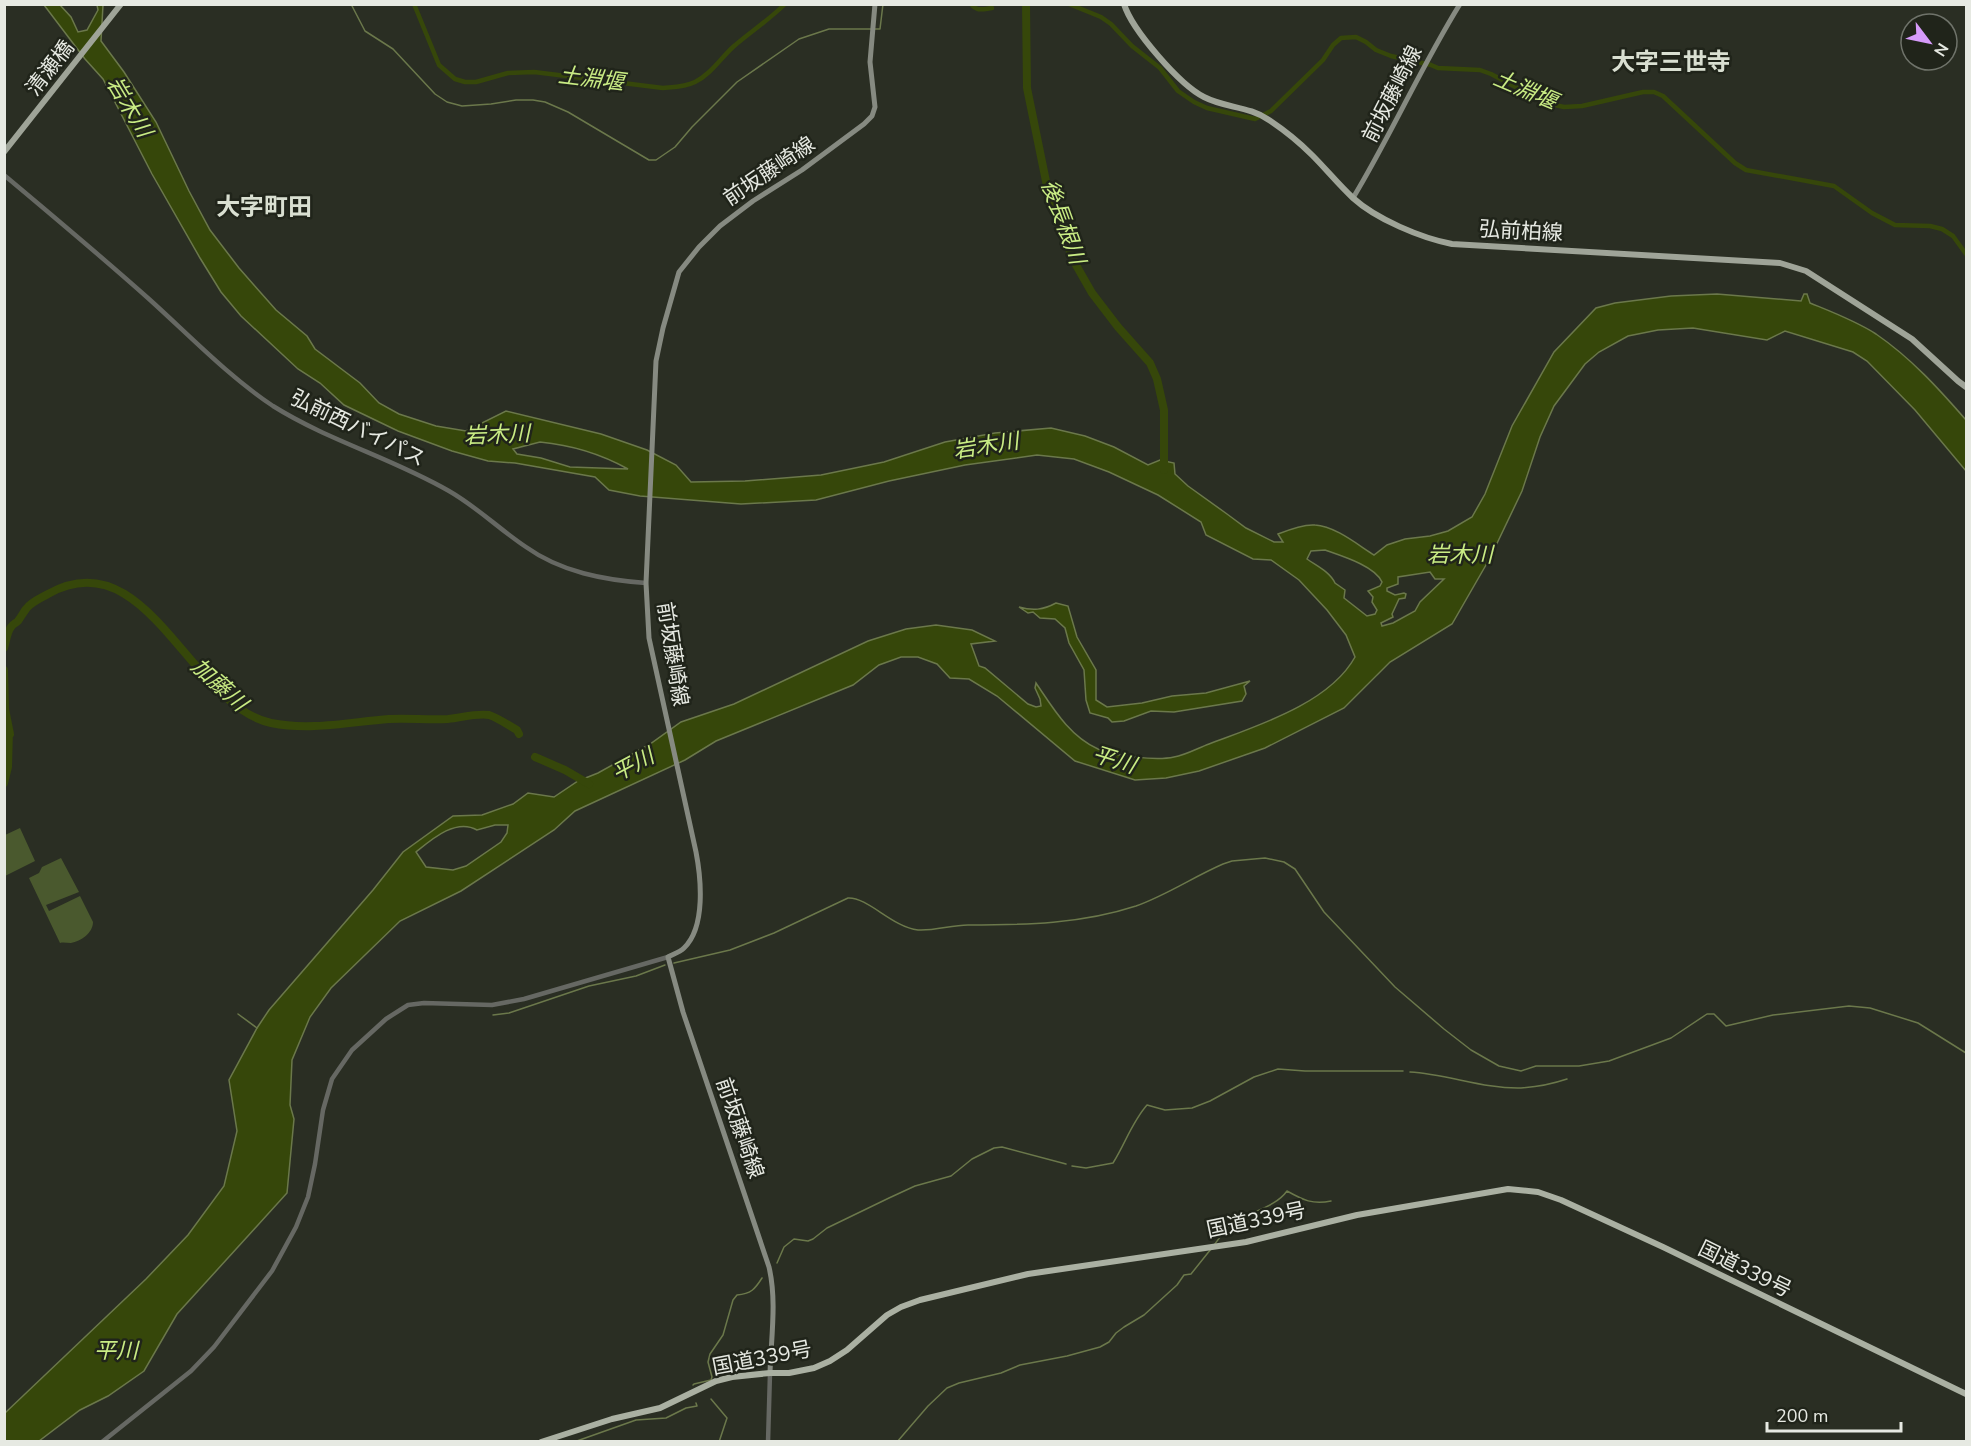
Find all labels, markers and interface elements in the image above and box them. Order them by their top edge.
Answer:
north arrow [1899,12,1959,72]
street label: 清瀬橋 [20,35,80,101]
text: N [1928,39,1953,60]
street label: 前坂藤崎線 [1356,41,1428,147]
district label: 大字三世寺 [1611,46,1731,78]
water label: 土淵堰 [556,60,630,98]
water label: 土淵堰 [1489,63,1565,118]
water label: 岩木川 [99,71,160,145]
street label: 前坂藤崎線 [718,130,820,212]
water label: 後長根川 [1034,176,1093,270]
district label: 大字町田 [216,191,312,223]
street label: 弘前柏線 [1478,215,1564,247]
street label: 弘前西バイパス [286,383,430,473]
water label: 岩木川 [463,419,532,451]
water label: 岩木川 [951,426,1023,466]
water label: 岩木川 [1427,540,1495,570]
street label: 前坂藤崎線 [651,600,695,708]
water label: 加藤川 [184,652,255,720]
water label: 平川 [1089,739,1141,781]
water label: 平川 [607,740,661,789]
street label: 前坂藤崎線 [710,1074,770,1182]
street label: 国道339号 [1204,1196,1308,1244]
street label: 国道339号 [1694,1234,1796,1304]
street label: 国道339号 [710,1335,814,1381]
water label: 平川 [94,1336,140,1366]
scale bar [1767,1395,1900,1433]
text: 200 m [1776,1404,1828,1428]

